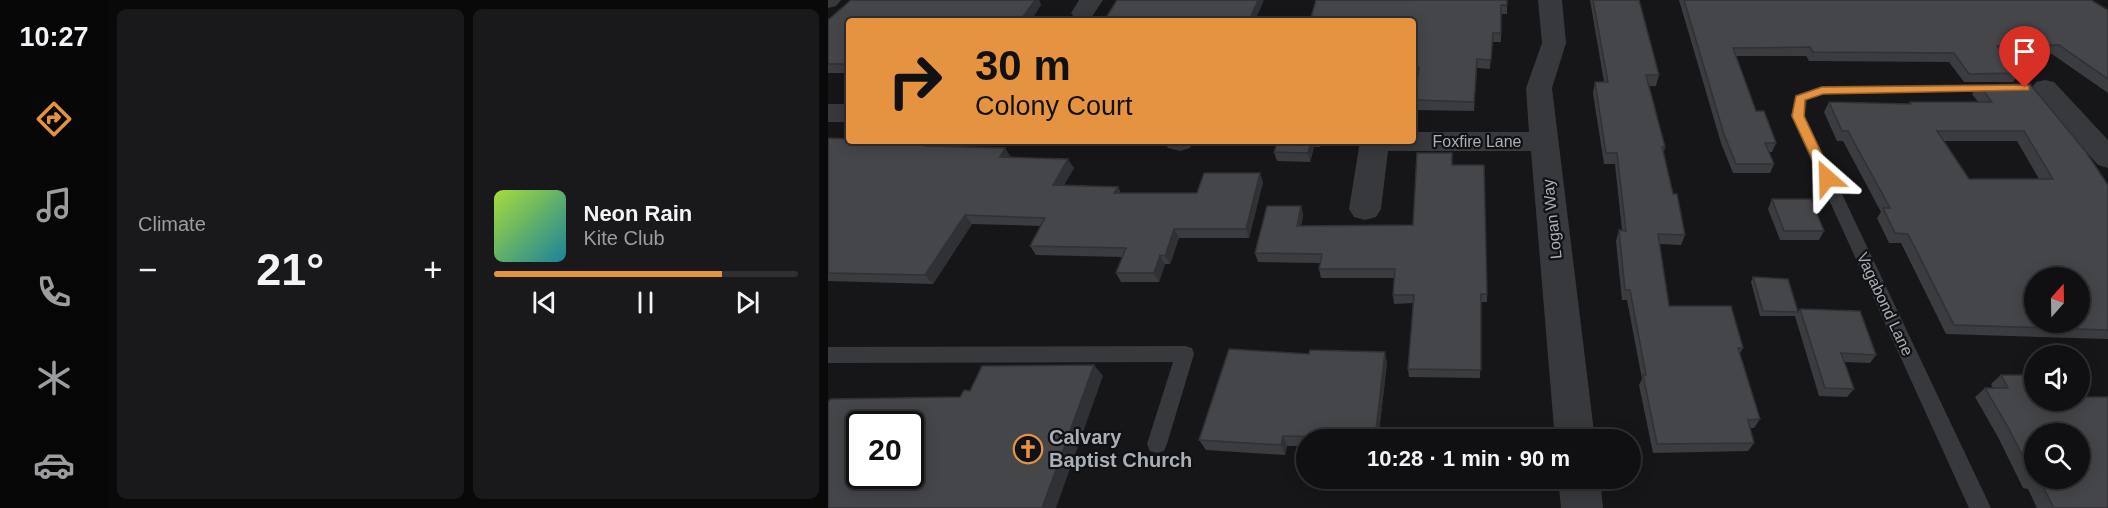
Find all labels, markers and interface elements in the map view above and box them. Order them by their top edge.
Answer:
text: 10:27 [19,22,89,52]
pin [1999,26,2050,88]
icon: arrive [2008,35,2041,68]
icon: right [876,42,954,120]
text: 30 m [975,42,1071,89]
text: Colony Court [975,91,1133,121]
icon: directions [33,98,75,140]
street label: Foxfire Lane [1433,133,1522,150]
position arrow [1795,146,1859,210]
street label: Logan Way [1539,178,1565,260]
icon: music [33,184,75,226]
text: Neon Rain [584,201,692,226]
text: Climate [138,213,206,235]
text: Kite Club [584,227,665,249]
text: 21° [256,244,324,295]
street label: Vagabond Lane [1854,250,1916,358]
text: − [138,251,157,288]
text: + [423,251,443,288]
north arrow [2024,267,2090,333]
map controls [2024,267,2090,489]
icon: phone [33,271,75,313]
icon: previous [528,286,561,319]
icon: pause [629,286,662,319]
icon: next [731,286,764,319]
button: sound [2024,345,2090,411]
icon: climate [33,357,75,399]
speed limit sign: 20 [846,411,924,489]
button: search [2024,423,2090,489]
place label: Calvary Baptist Church [1049,426,1192,471]
church icon: Calvary Baptist Church [1012,433,1044,465]
icon: car [33,444,75,486]
text: 10:28 · 1 min · 90 m [1367,446,1570,471]

